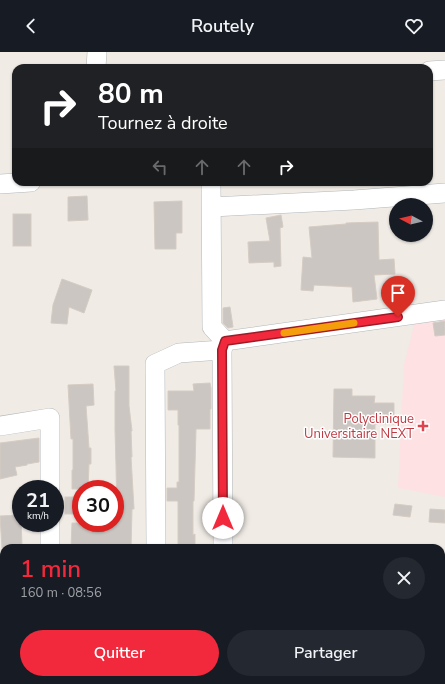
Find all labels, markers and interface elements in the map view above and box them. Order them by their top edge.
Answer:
text: Routely [191,14,254,38]
icon: back [20,15,42,37]
icon: heart [403,15,425,37]
text: 80 m [98,75,164,113]
icon: right [32,80,84,132]
text: Tournez à droite [98,111,228,135]
icon: left [149,156,171,178]
icon: ahead [191,156,213,178]
icon: ahead [233,156,255,178]
icon: right [275,156,297,178]
north arrow [389,198,433,242]
map controls [389,198,433,242]
pin [381,276,415,317]
icon: arrive [387,282,409,304]
place label: Polyclinique Universitaire NEXT [304,410,414,443]
marker: Polyclinique Universitaire NEXT [417,420,429,432]
speed limit sign: 30 [72,480,124,532]
text: 21 [26,487,50,514]
position arrow [202,497,244,539]
text: km/h [27,509,49,523]
text: 1 min [20,553,81,585]
button: close [383,557,425,599]
text: 160 m · 08:56 [20,584,102,602]
button: Quitter [20,630,219,676]
button: Partager [227,630,425,676]

